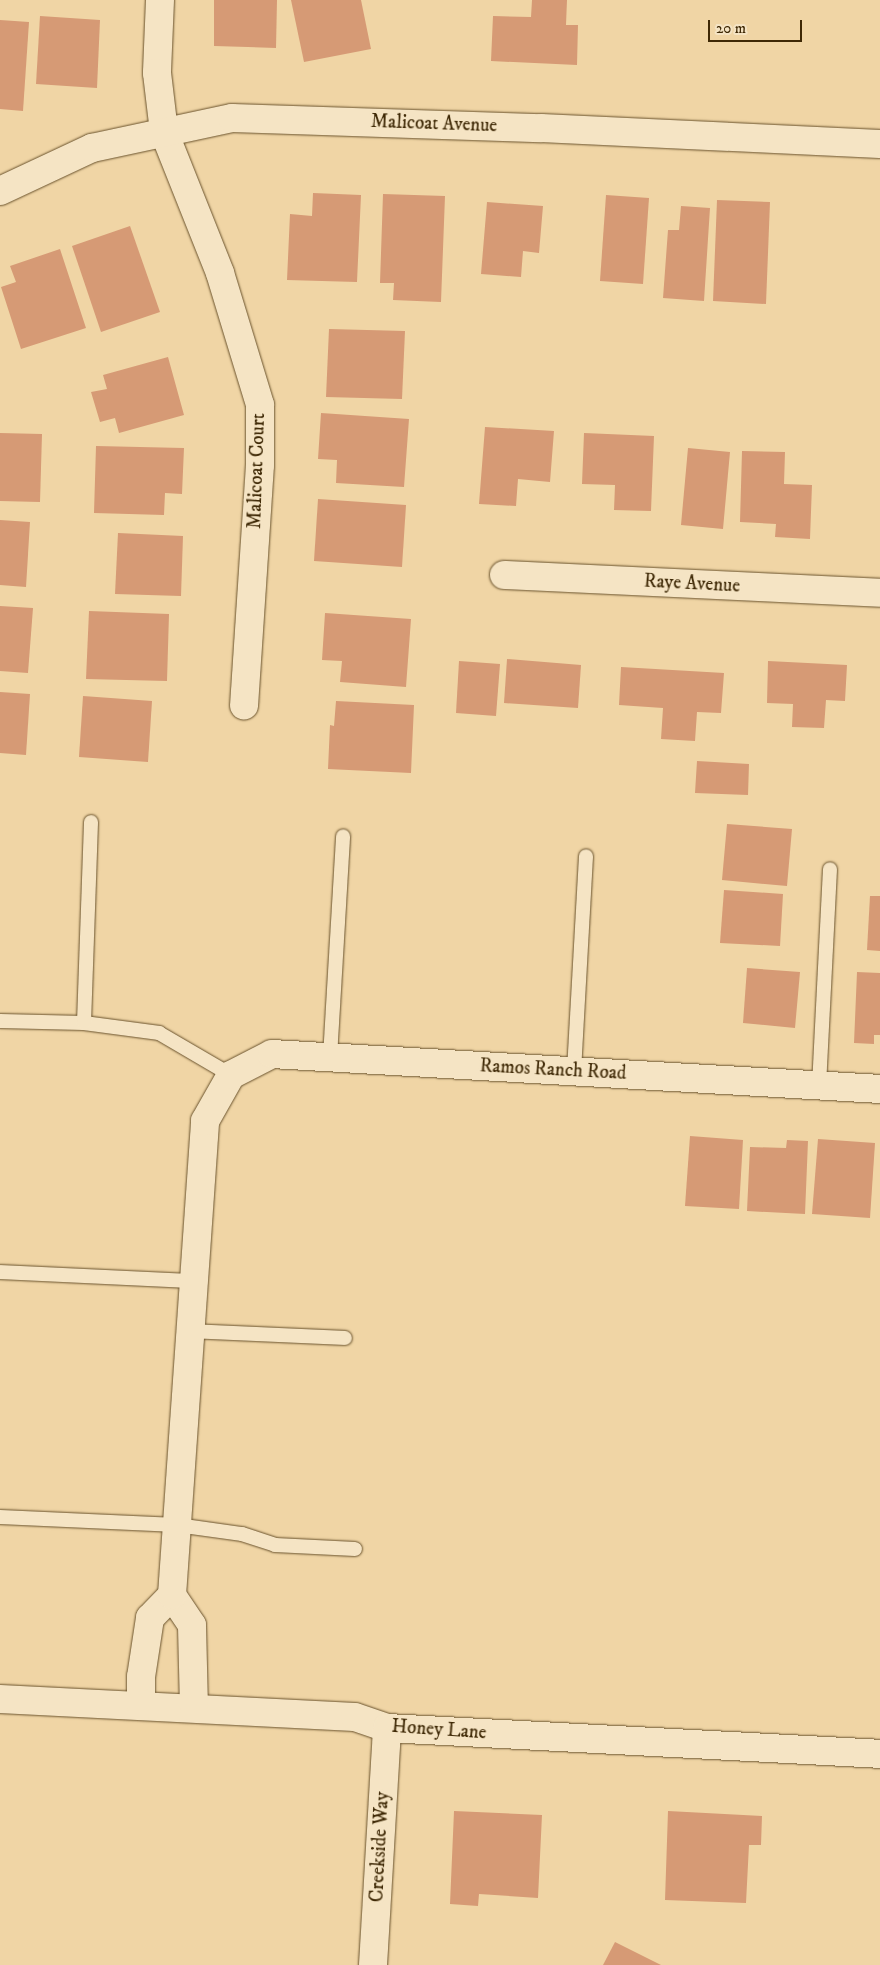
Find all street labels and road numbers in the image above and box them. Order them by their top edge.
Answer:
street label: Malicoat Avenue [370,110,498,138]
street label: Malicoat Court [244,413,270,529]
street label: Raye Avenue [643,570,741,598]
street label: Ramos Ranch Road [479,1055,627,1085]
street label: Honey Lane [391,1715,487,1745]
street label: Creekside Way [366,1791,394,1903]

